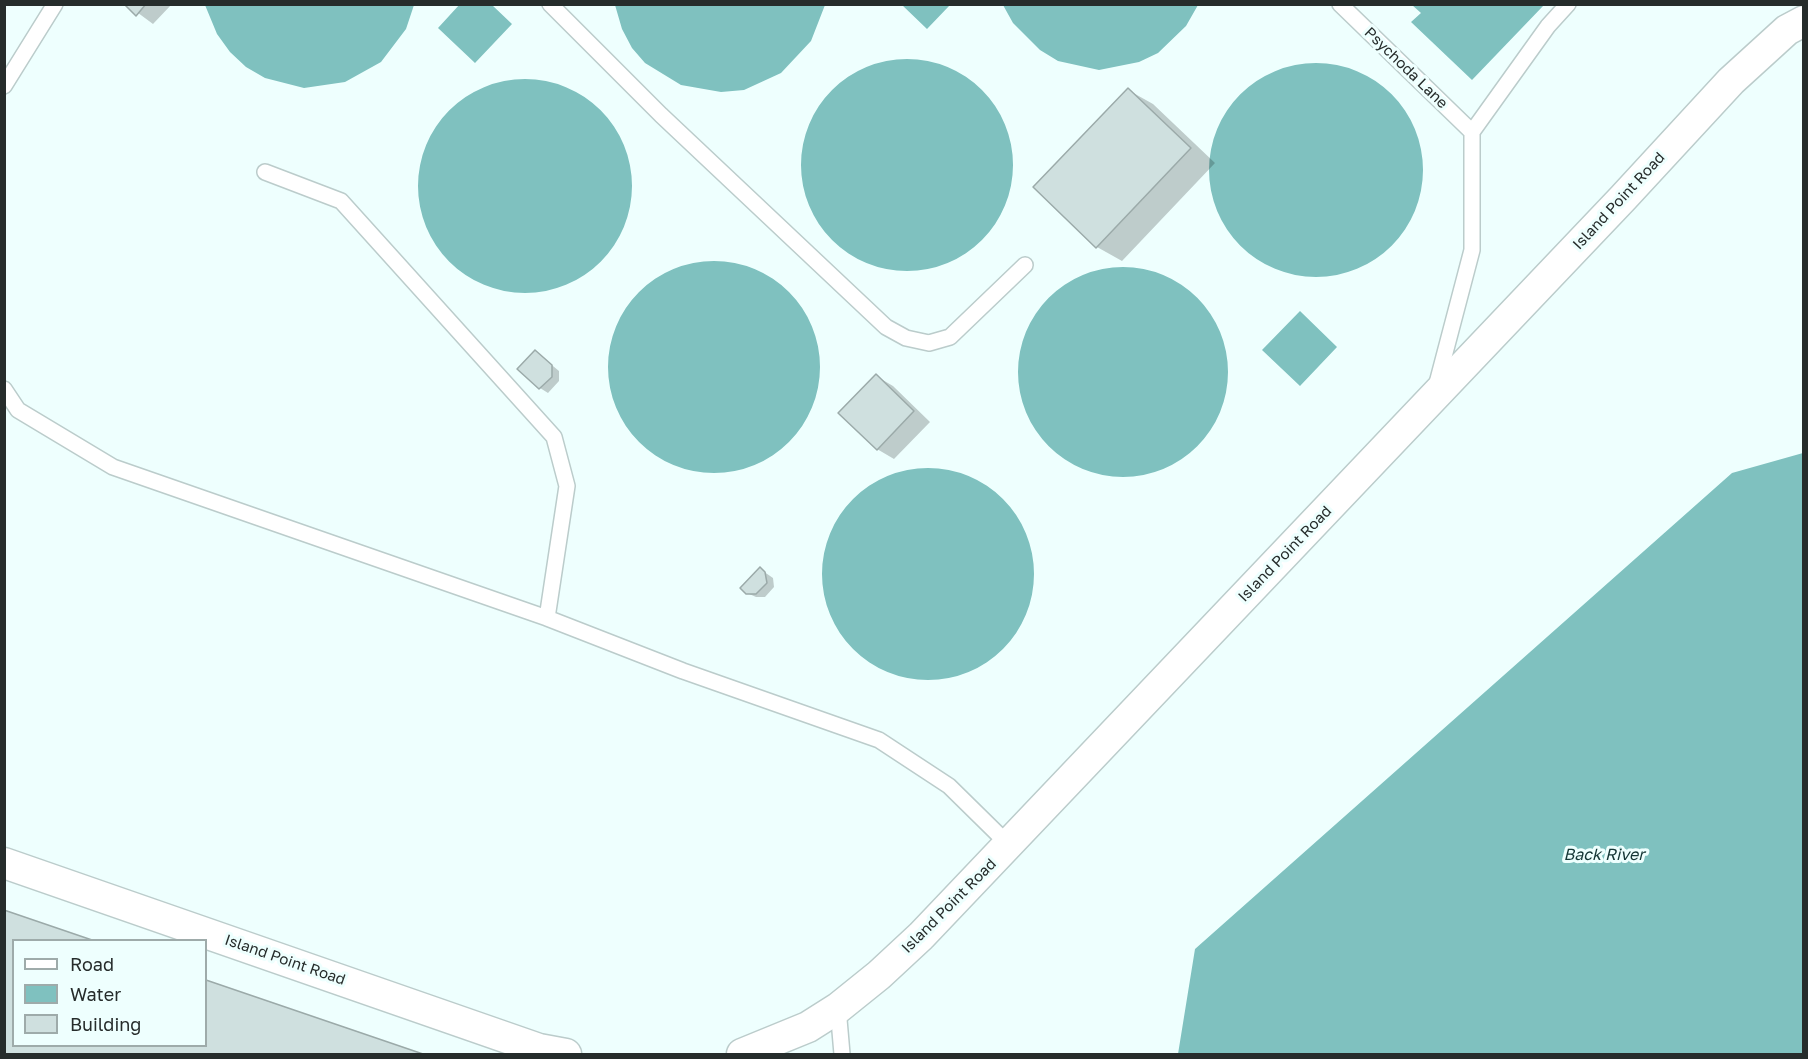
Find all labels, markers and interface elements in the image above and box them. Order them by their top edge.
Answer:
street label: Psychoda Lane [1361,24,1451,112]
street label: Island Point Road [1569,149,1669,253]
street label: Island Point Road [1235,502,1335,606]
water label: Back River [1564,845,1644,865]
street label: Island Point Road [898,855,1000,957]
street label: Island Point Road [222,931,348,989]
legend [12,939,207,1047]
text: Road [70,953,114,975]
text: Water [70,983,121,1005]
text: Building [70,1013,141,1035]

